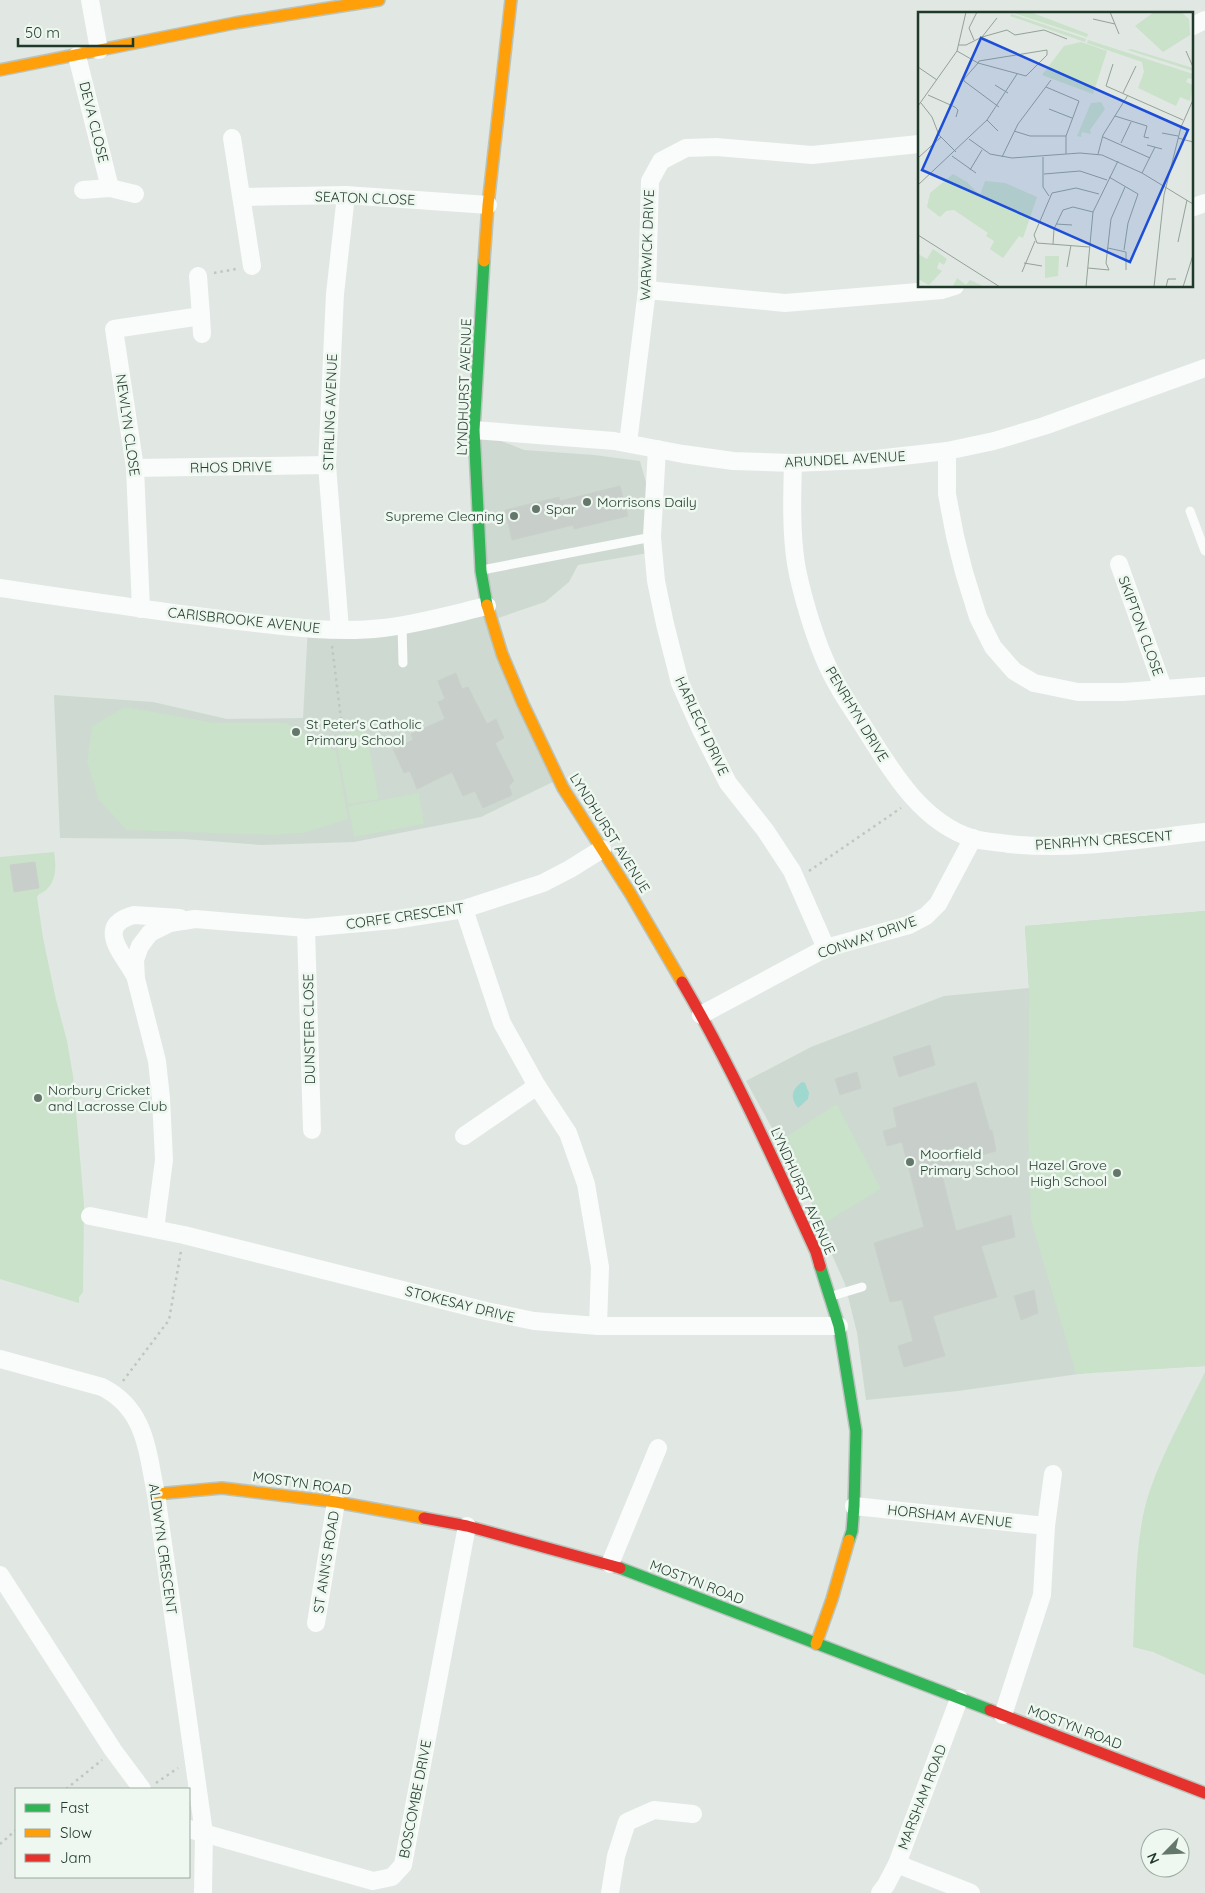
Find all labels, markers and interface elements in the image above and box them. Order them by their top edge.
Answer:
inset map [918,12,1192,288]
scale bar [18,15,132,47]
text: 50 m [25,23,60,42]
street label: DEVA CLOSE [75,80,113,164]
street label: SEATON CLOSE [315,187,415,209]
street label: WARWICK DRIVE [636,189,658,301]
street label: LYNDHURST AVENUE [453,318,475,456]
street label: STIRLING AVENUE [319,353,341,471]
street label: NEWLYN CLOSE [112,373,144,477]
street label: ARUNDEL AVENUE [784,447,906,471]
street label: RHOS DRIVE [190,457,272,477]
place label: Morrisons Daily [597,493,697,511]
marker: Morrisons Daily [581,496,593,508]
place label: Spar [546,500,577,518]
marker: Spar [530,503,542,515]
place label: Supreme Cleaning [386,507,504,525]
marker: Supreme Cleaning [508,510,520,522]
street label: SKIPTON CLOSE [1115,574,1167,678]
street label: CARISBROOKE AVENUE [167,603,321,637]
street label: PENRHYN DRIVE [821,663,893,765]
street label: HARLECH DRIVE [671,674,733,778]
place label: St Peter's Catholic Primary School [306,715,422,749]
marker: St Peter's Catholic Primary School [290,726,302,738]
street label: LYNDHURST AVENUE [566,770,654,896]
street label: PENRHYN CRESCENT [1035,826,1173,854]
street label: CORFE CRESCENT [345,899,465,933]
street label: CONWAY DRIVE [815,912,919,962]
street label: DUNSTER CLOSE [299,973,319,1085]
place label: Norbury Cricket and Lacrosse Club [48,1081,167,1115]
marker: Norbury Cricket and Lacrosse Club [32,1092,44,1104]
street label: LYNDHURST AVENUE [767,1125,839,1257]
place label: Moorfield Primary School [920,1145,1018,1179]
marker: Moorfield Primary School [904,1156,916,1168]
place label: Hazel Grove High School [1028,1156,1107,1190]
marker: Hazel Grove High School [1111,1167,1123,1179]
street label: STOKESAY DRIVE [403,1282,517,1326]
street label: MOSTYN ROAD [251,1467,353,1499]
street label: ALDWYN CRESCENT [145,1482,181,1616]
street label: HORSHAM AVENUE [887,1500,1014,1532]
street label: ST ANN'S ROAD [309,1510,343,1614]
street label: MOSTYN ROAD [647,1556,747,1608]
street label: MOSTYN ROAD [1025,1701,1125,1753]
street label: BOSCOMBE DRIVE [395,1738,435,1860]
street label: MARSHAM ROAD [894,1742,950,1852]
legend [15,1788,190,1878]
text: Fast [60,1798,89,1817]
text: Slow [60,1823,92,1842]
north arrow [1140,1828,1190,1878]
text: Jam [60,1848,91,1867]
text: N [1143,1850,1163,1867]

